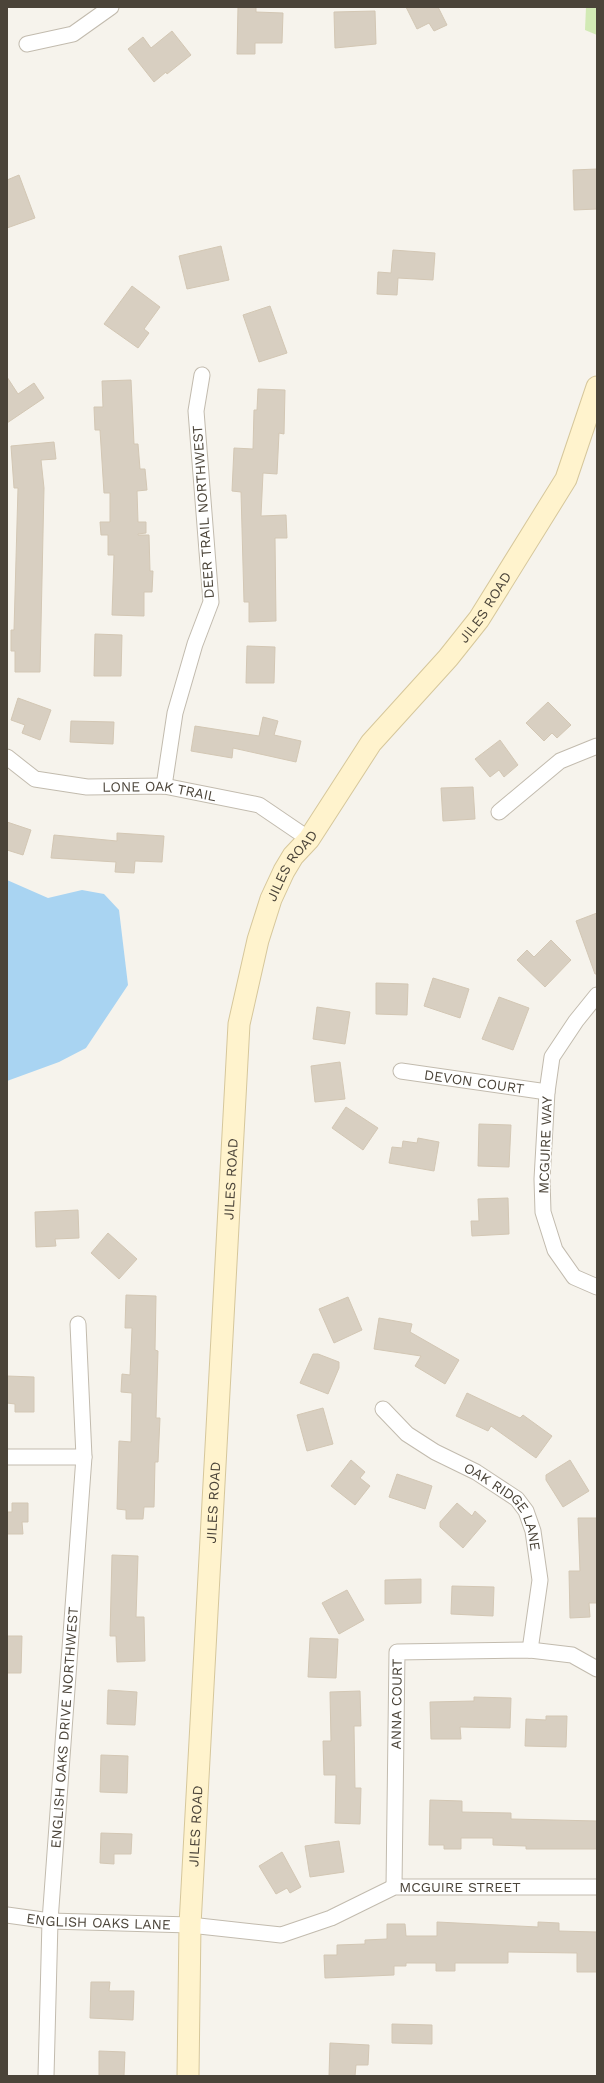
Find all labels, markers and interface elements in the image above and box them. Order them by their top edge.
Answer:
street label: DEER TRAIL NORTHWEST [189,424,217,599]
street label: JILES ROAD [455,569,514,646]
street label: LONE OAK TRAIL [102,778,218,804]
street label: JILES ROAD [263,827,320,904]
street label: DEVON COURT [423,1066,526,1097]
street label: MCGUIRE WAY [535,1096,555,1194]
street label: JILES ROAD [220,1138,241,1220]
street label: OAK RIDGE LANE [461,1459,544,1552]
street label: JILES ROAD [203,1461,223,1544]
street label: ENGLISH OAKS DRIVE NORTHWEST [47,1606,81,1849]
street label: ANNA COURT [388,1658,405,1750]
street label: JILES ROAD [185,1785,206,1868]
street label: MCGUIRE STREET [399,1879,521,1895]
street label: ENGLISH OAKS LANE [25,1910,171,1932]

